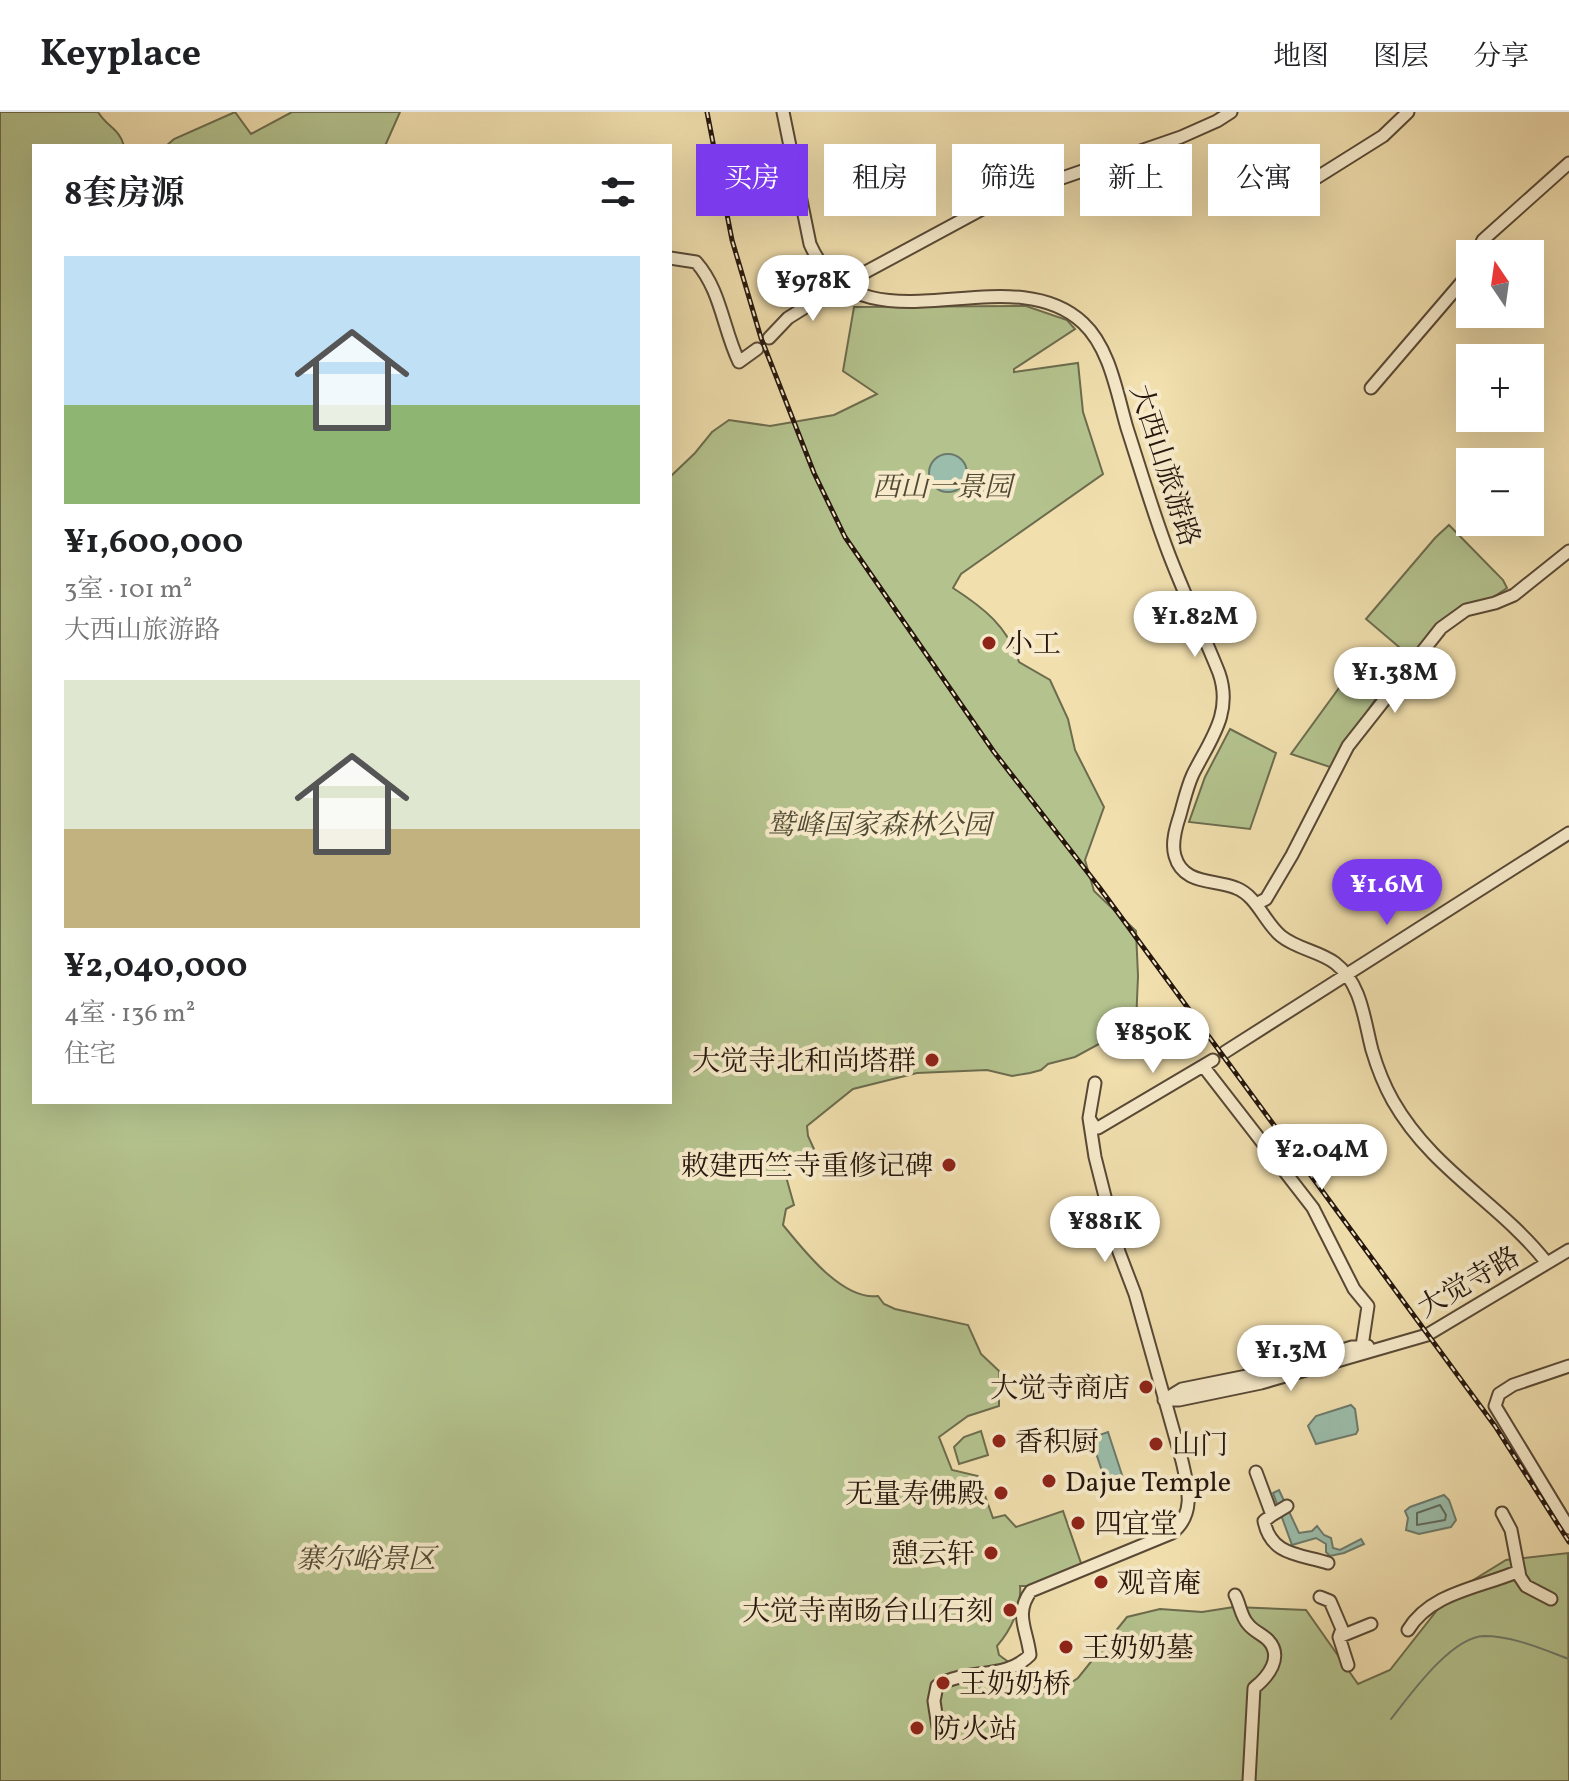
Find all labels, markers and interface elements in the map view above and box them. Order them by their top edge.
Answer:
text: Keyplace [40,29,201,82]
text: 地图 [1273,38,1329,77]
text: 图层 [1373,38,1429,77]
text: 分享 [1473,38,1529,77]
chip: 买房 [696,144,808,216]
chip: 租房 [824,144,936,216]
chip: 筛选 [952,144,1064,216]
chip: 新上 [1080,144,1192,216]
chip: 公寓 [1208,144,1320,216]
icon: filters [596,170,640,214]
text: 8套房源 [64,172,185,219]
north arrow [1456,240,1544,328]
map controls [1456,240,1544,536]
pin: ¥978K [757,255,869,323]
text: ¥978K [775,263,851,299]
icon: home [280,308,424,452]
button: + [1456,344,1544,432]
street label: 大西山旅游路 [1119,380,1208,552]
button: − [1456,448,1544,536]
park label: 西山一景园 [872,469,1016,508]
text: ¥1,600,000 [64,520,243,567]
text: 3室 · 101 m² [64,572,192,608]
pin: ¥1.82M [1130,591,1260,659]
text: ¥1.82M [1152,599,1238,635]
text: 大西山旅游路 [64,613,220,649]
place label: 小工 [1005,626,1061,665]
marker: 小工 [980,634,998,652]
pin: ¥1.38M [1330,647,1460,715]
text: ¥1.38M [1352,655,1438,691]
icon: home [280,732,424,876]
park label: 鹫峰国家森林公园 [767,807,995,846]
pin: ¥1.6M [1331,859,1443,927]
text: ¥1.6M [1350,867,1424,903]
text: ¥2,040,000 [64,944,248,991]
text: 4室 · 136 m² [64,996,195,1032]
pin: ¥850K [1097,1007,1209,1075]
text: ¥850K [1114,1015,1192,1051]
text: 住宅 [64,1037,116,1073]
place label: 大觉寺北和尚塔群 [692,1043,916,1082]
marker: 大觉寺北和尚塔群 [923,1051,941,1069]
pin: ¥2.04M [1257,1124,1387,1192]
text: ¥2.04M [1275,1132,1369,1168]
place label: 敕建西竺寺重修记碑 [681,1148,933,1187]
marker: 敕建西竺寺重修记碑 [940,1156,958,1174]
pin: ¥881K [1049,1196,1161,1264]
text: ¥881K [1068,1204,1142,1240]
street label: 大觉寺路 [1411,1238,1528,1328]
pin: ¥1.3M [1235,1325,1347,1393]
text: ¥1.3M [1255,1333,1327,1369]
place label: 大觉寺商店 [990,1370,1130,1409]
marker: 大觉寺商店 [1137,1378,1155,1396]
place label: 香积厨 [1015,1424,1099,1463]
place label: 山门 [1172,1427,1228,1466]
marker: 香积厨 [990,1432,1008,1450]
marker: 山门 [1147,1435,1165,1453]
place label: Dajue Temple [1065,1464,1231,1503]
marker: Dajue Temple [1040,1472,1058,1490]
place label: 无量寿佛殿 [845,1476,985,1515]
marker: 无量寿佛殿 [992,1484,1010,1502]
place label: 四宜堂 [1094,1506,1178,1545]
marker: 四宜堂 [1069,1514,1087,1532]
place label: 憩云轩 [891,1536,975,1575]
park label: 寨尔峪景区 [296,1541,439,1580]
marker: 憩云轩 [982,1544,1000,1562]
place label: 观音庵 [1117,1565,1201,1604]
marker: 观音庵 [1092,1573,1110,1591]
place label: 大觉寺南旸台山石刻 [742,1593,994,1632]
marker: 大觉寺南旸台山石刻 [1001,1601,1019,1619]
place label: 王奶奶墓 [1082,1630,1194,1669]
marker: 王奶奶墓 [1057,1638,1075,1656]
place label: 王奶奶桥 [959,1666,1071,1705]
marker: 王奶奶桥 [934,1674,952,1692]
place label: 防火站 [933,1711,1017,1750]
marker: 防火站 [908,1719,926,1737]

